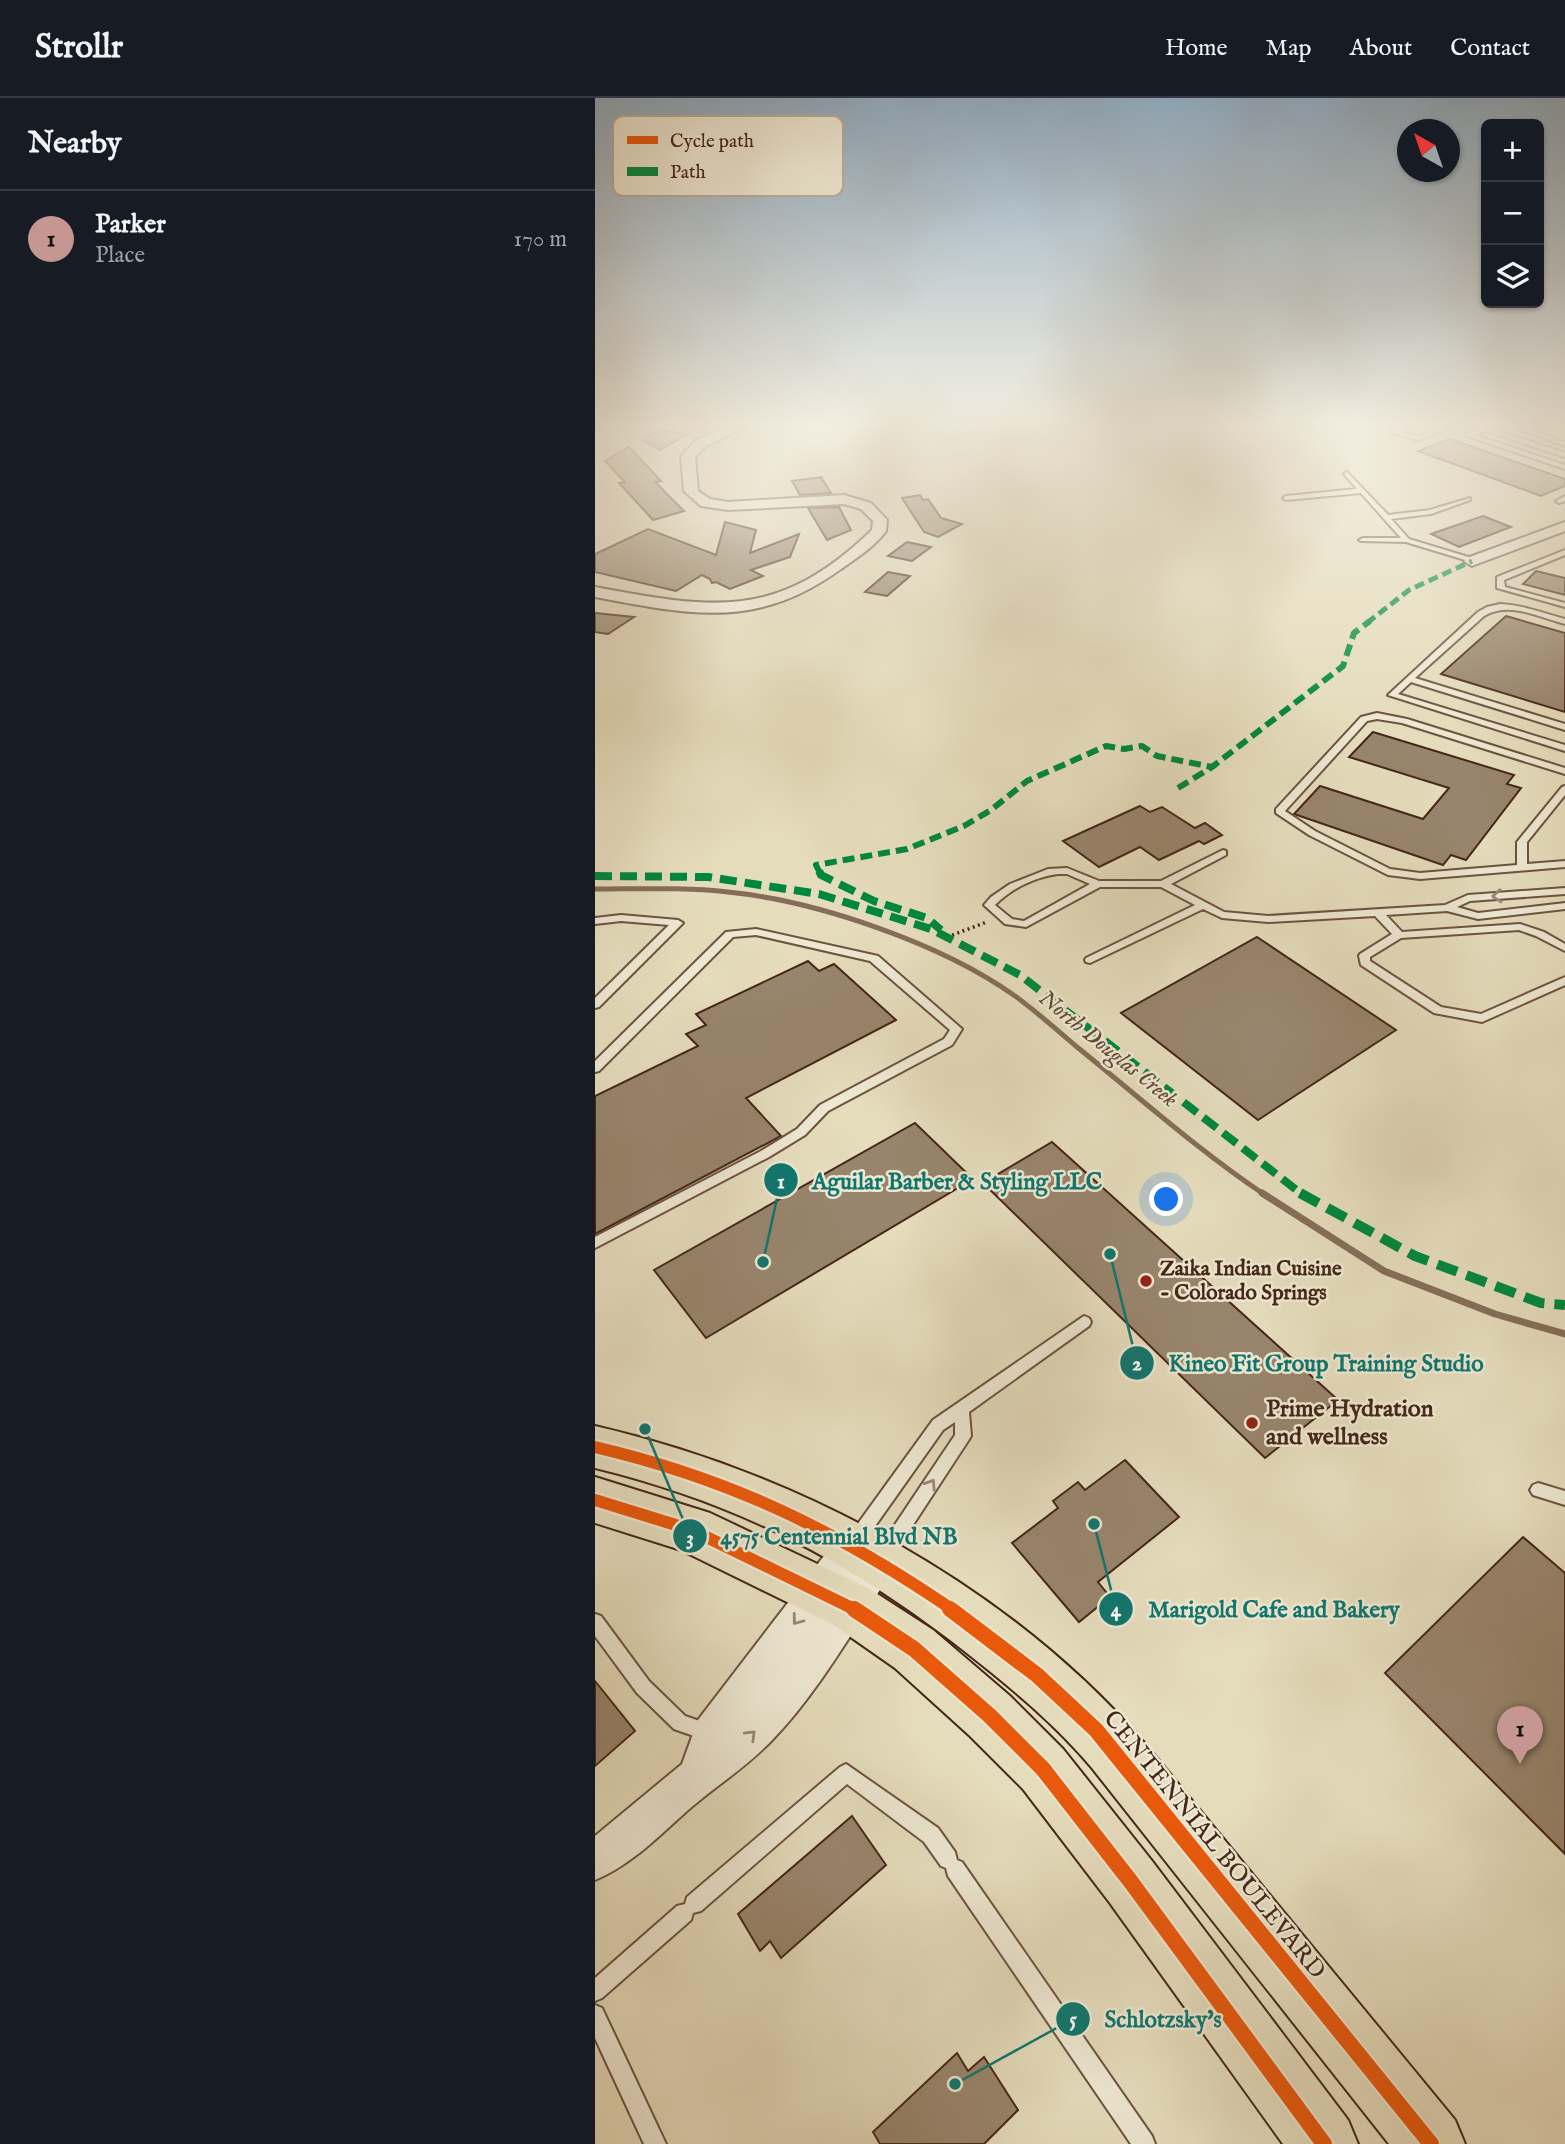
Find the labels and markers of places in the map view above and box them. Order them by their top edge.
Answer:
callout: Aguilar Barber & Styling LLC [763,1158,1116,1202]
place label: Zaika Indian Cuisine - Colorado Springs [1160,1256,1342,1307]
marker: Zaika Indian Cuisine - Colorado Springs [1138,1273,1154,1289]
callout: Kineo Fit Group Training Studio [1119,1341,1497,1385]
place label: Prime Hydration and wellness [1266,1394,1434,1453]
marker: Prime Hydration and wellness [1244,1415,1260,1431]
callout: 4575 Centennial Blvd NB [672,1514,972,1558]
callout: Marigold Cafe and Bakery [1099,1587,1414,1631]
pin: 1 [1497,1706,1543,1764]
callout: Schlotzsky's [1056,1997,1236,2041]

